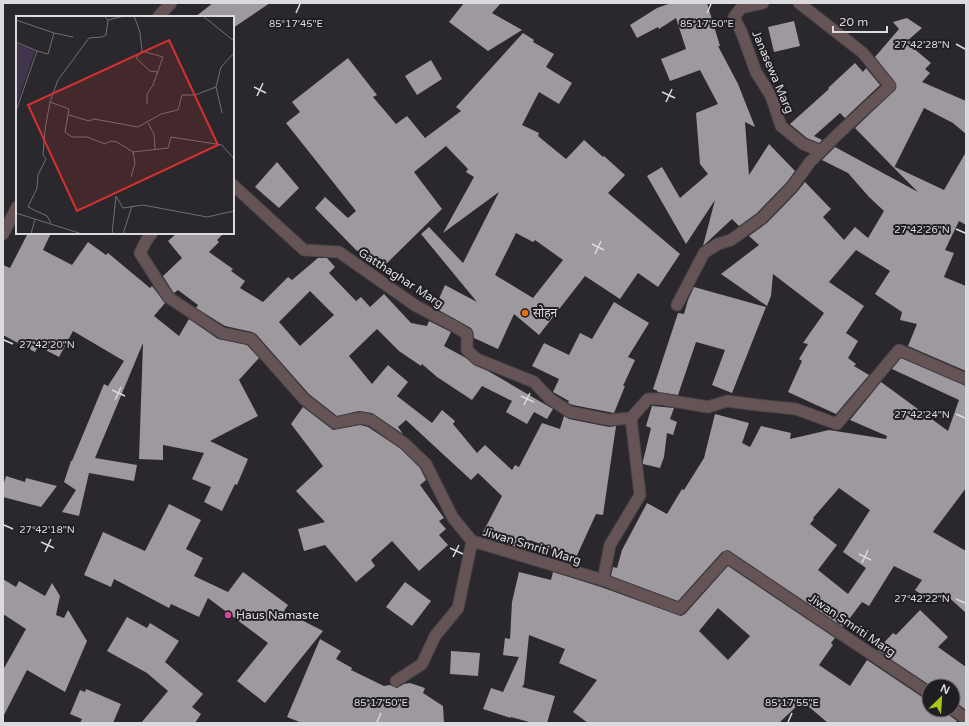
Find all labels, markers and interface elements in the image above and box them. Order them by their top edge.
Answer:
scale bar [833,8,887,34]
text: 20 m [839,15,868,29]
inset map [16,16,234,234]
text: 85°17'45"E [269,18,323,30]
text: 85°17'50"E [680,18,734,30]
street label: Janasewa Marg [749,29,797,115]
text: 27°42'28"N [894,39,950,51]
text: 27°42'26"N [894,224,950,236]
street label: Gatthaghar Marg [356,245,446,311]
place label: सोहन [533,305,558,320]
marker: सोहन [520,308,530,318]
text: 27°42'20"N [19,339,75,351]
text: 27°42'24"N [894,409,950,421]
text: 27°42'18"N [19,524,75,536]
street label: Jiwan Smriti Marg [481,524,583,568]
street label: Jiwan Smriti Marg [806,591,898,659]
text: 27°42'22"N [894,593,950,605]
place label: Haus Namaste [236,608,319,622]
marker: Haus Namaste [223,610,233,620]
north arrow [921,678,961,718]
text: N [938,682,952,697]
text: 85°17'50"E [354,697,408,709]
text: 85°17'55"E [765,697,819,709]

